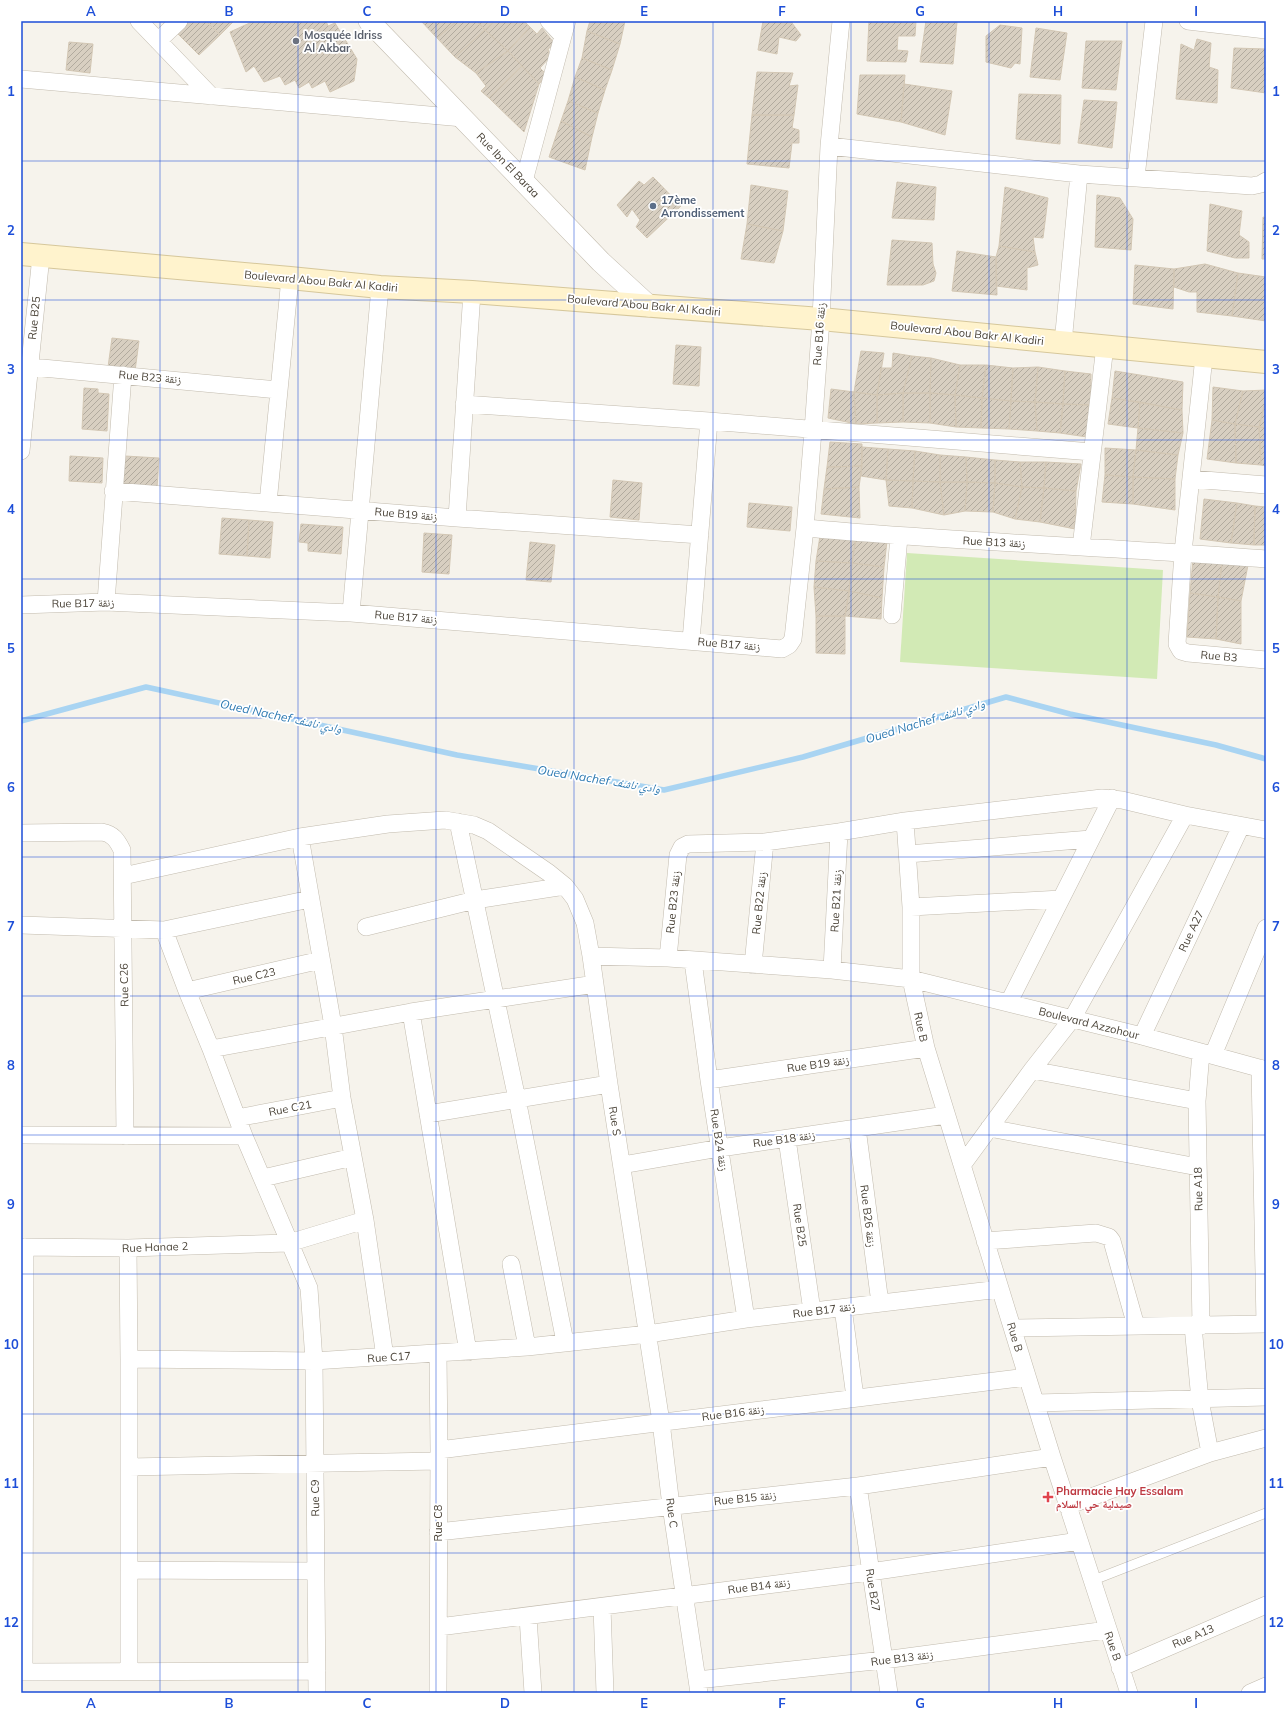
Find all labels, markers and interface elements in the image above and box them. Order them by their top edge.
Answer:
text: A [86,3,96,19]
text: B [225,3,234,19]
text: C [363,3,372,19]
text: D [500,3,510,19]
text: E [640,3,648,19]
text: F [778,3,786,19]
text: G [915,3,925,19]
text: H [1053,3,1063,19]
text: I [1194,3,1198,19]
place label: Mosquée Idriss Al Akbar [304,28,383,55]
marker: Mosquée Idriss Al Akbar [291,36,301,46]
text: 1 [7,83,15,99]
text: 1 [1272,83,1280,99]
street label: Rue Ibn El Baraa [474,130,542,200]
place label: 17ème Arrondissement [661,193,744,220]
marker: 17ème Arrondissement [648,201,658,211]
text: 2 [7,222,15,238]
text: 2 [1272,222,1280,238]
street label: Boulevard Abou Bakr Al Kadiri [244,267,398,295]
street label: Boulevard Abou Bakr Al Kadiri [567,291,721,319]
street label: Rue B25 [25,295,43,340]
street label: Rue B16 زنقة [810,302,828,366]
street label: Boulevard Abou Bakr Al Kadiri [890,318,1044,348]
text: 3 [7,361,15,377]
text: 3 [1272,361,1280,377]
street label: Rue B23 زنقة [118,367,182,387]
text: 4 [7,501,15,517]
text: 4 [1272,501,1280,517]
street label: Rue B19 زنقة [374,504,438,524]
street label: Rue B13 زنقة [962,533,1026,551]
street label: Rue B17 زنقة [51,595,115,611]
street label: Rue B17 زنقة [374,607,438,627]
street label: Rue B17 زنقة [697,634,761,654]
text: 5 [7,640,15,656]
text: 5 [1272,640,1280,656]
street label: Rue B3 [1200,647,1238,665]
water label: Oued Nachef وادي ناشف [218,696,344,739]
water label: Oued Nachef وادي ناشف [864,696,988,749]
water label: Oued Nachef وادي ناشف [536,762,662,799]
text: 6 [7,779,15,795]
text: 6 [1272,779,1280,795]
street label: Rue B21 زنقة [827,869,845,933]
street label: Rue B23 زنقة [663,870,683,934]
street label: Rue B22 زنقة [749,871,769,935]
street label: Rue A27 [1175,908,1207,954]
text: 7 [7,918,15,934]
text: 7 [1272,918,1280,934]
street label: Rue C26 [117,963,131,1007]
street label: Rue C23 [231,964,277,988]
street label: Boulevard Azzohour [1037,1004,1141,1042]
street label: Rue B [911,1011,931,1043]
street label: Rue B19 زنقة [786,1053,850,1075]
text: 8 [7,1057,15,1073]
text: 8 [1272,1057,1280,1073]
street label: Rue C21 [267,1097,313,1119]
street label: Rue S [606,1105,624,1137]
street label: Rue B24 زنقة [707,1108,731,1172]
street label: Rue B18 زنقة [752,1128,816,1150]
street label: Rue A18 [1191,1166,1205,1211]
street label: Rue B26 زنقة [857,1184,879,1248]
text: 9 [7,1196,15,1212]
text: 9 [1272,1196,1280,1212]
street label: Rue B25 [790,1202,810,1248]
street label: Rue Hanae 2 [122,1239,189,1255]
street label: Rue B17 زنقة [792,1299,856,1321]
street label: Rue B [1004,1320,1026,1354]
text: 10 [3,1336,19,1352]
text: 10 [1268,1336,1284,1352]
street label: Rue C17 [367,1348,411,1366]
street label: Rue B16 زنقة [701,1402,765,1424]
text: 11 [3,1475,19,1491]
text: 11 [1268,1475,1284,1491]
street label: Rue C9 [308,1479,322,1517]
place label: Pharmacie Hay Essalam صيدلية حي السلام [1056,1484,1184,1513]
street label: Rue B15 زنقة [713,1488,777,1508]
marker: Pharmacie Hay Essalam صيدلية حي السلام [1043,1492,1053,1502]
street label: Rue C [663,1497,681,1529]
street label: Rue C8 [431,1504,445,1541]
street label: Rue B27 [863,1567,883,1613]
street label: Rue B14 زنقة [727,1575,791,1597]
text: 12 [3,1614,19,1630]
text: 12 [1268,1614,1284,1630]
street label: Rue A13 [1170,1621,1216,1651]
street label: Rue B [1101,1629,1125,1663]
street label: Rue B13 زنقة [870,1647,934,1669]
text: A [86,1695,96,1711]
text: B [225,1695,234,1711]
text: C [363,1695,372,1711]
text: D [500,1695,510,1711]
text: E [640,1695,648,1711]
text: F [778,1695,786,1711]
text: G [915,1695,925,1711]
text: H [1053,1695,1063,1711]
text: I [1194,1695,1198,1711]

